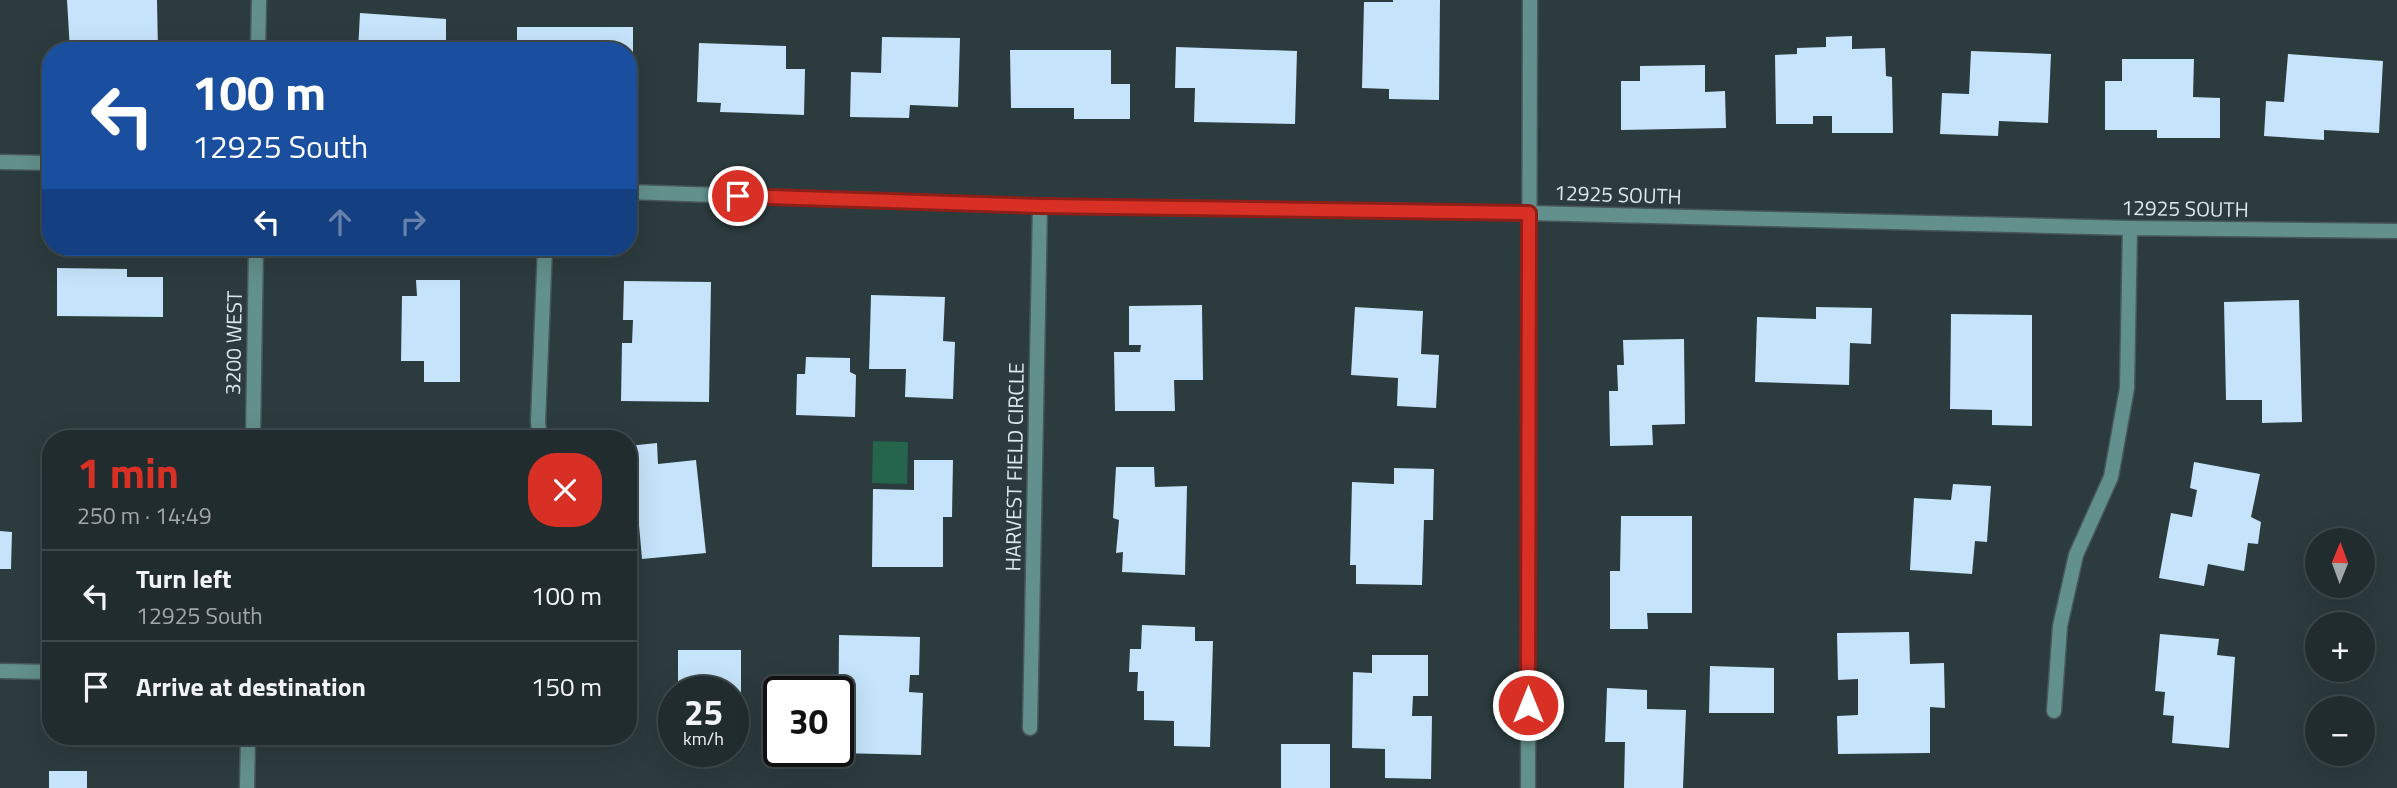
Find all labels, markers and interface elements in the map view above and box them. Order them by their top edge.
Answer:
text: 100 m [192,54,326,129]
icon: left [77,70,168,161]
text: 12925 South [192,122,368,170]
pin [708,166,768,226]
street label: 12925 SOUTH [1554,176,1682,212]
icon: arrive [719,177,757,215]
street label: 12925 SOUTH [2121,191,2249,225]
icon: left [248,203,286,241]
icon: ahead [321,203,359,241]
icon: right [394,203,432,241]
street label: 3200 WEST [216,291,250,395]
street label: HARVEST FIELD CIRCLE [996,362,1032,572]
text: 1 min [77,440,179,504]
button: close [528,453,602,527]
text: 250 m · 14:49 [77,498,212,533]
north arrow [2305,528,2375,598]
map controls [2305,528,2375,766]
text: Turn left [136,559,231,598]
text: 100 m [531,576,602,615]
icon: left [77,577,115,615]
text: 12925 South [136,598,263,633]
button: + [2305,612,2375,682]
text: Arrive at destination [136,667,366,706]
text: 150 m [531,667,602,706]
icon: arrive [77,668,115,706]
position arrow [1491,668,1565,742]
speed limit sign: 30 [763,676,854,767]
text: 25 [684,685,723,739]
button: − [2305,696,2375,766]
text: km/h [683,725,724,752]

